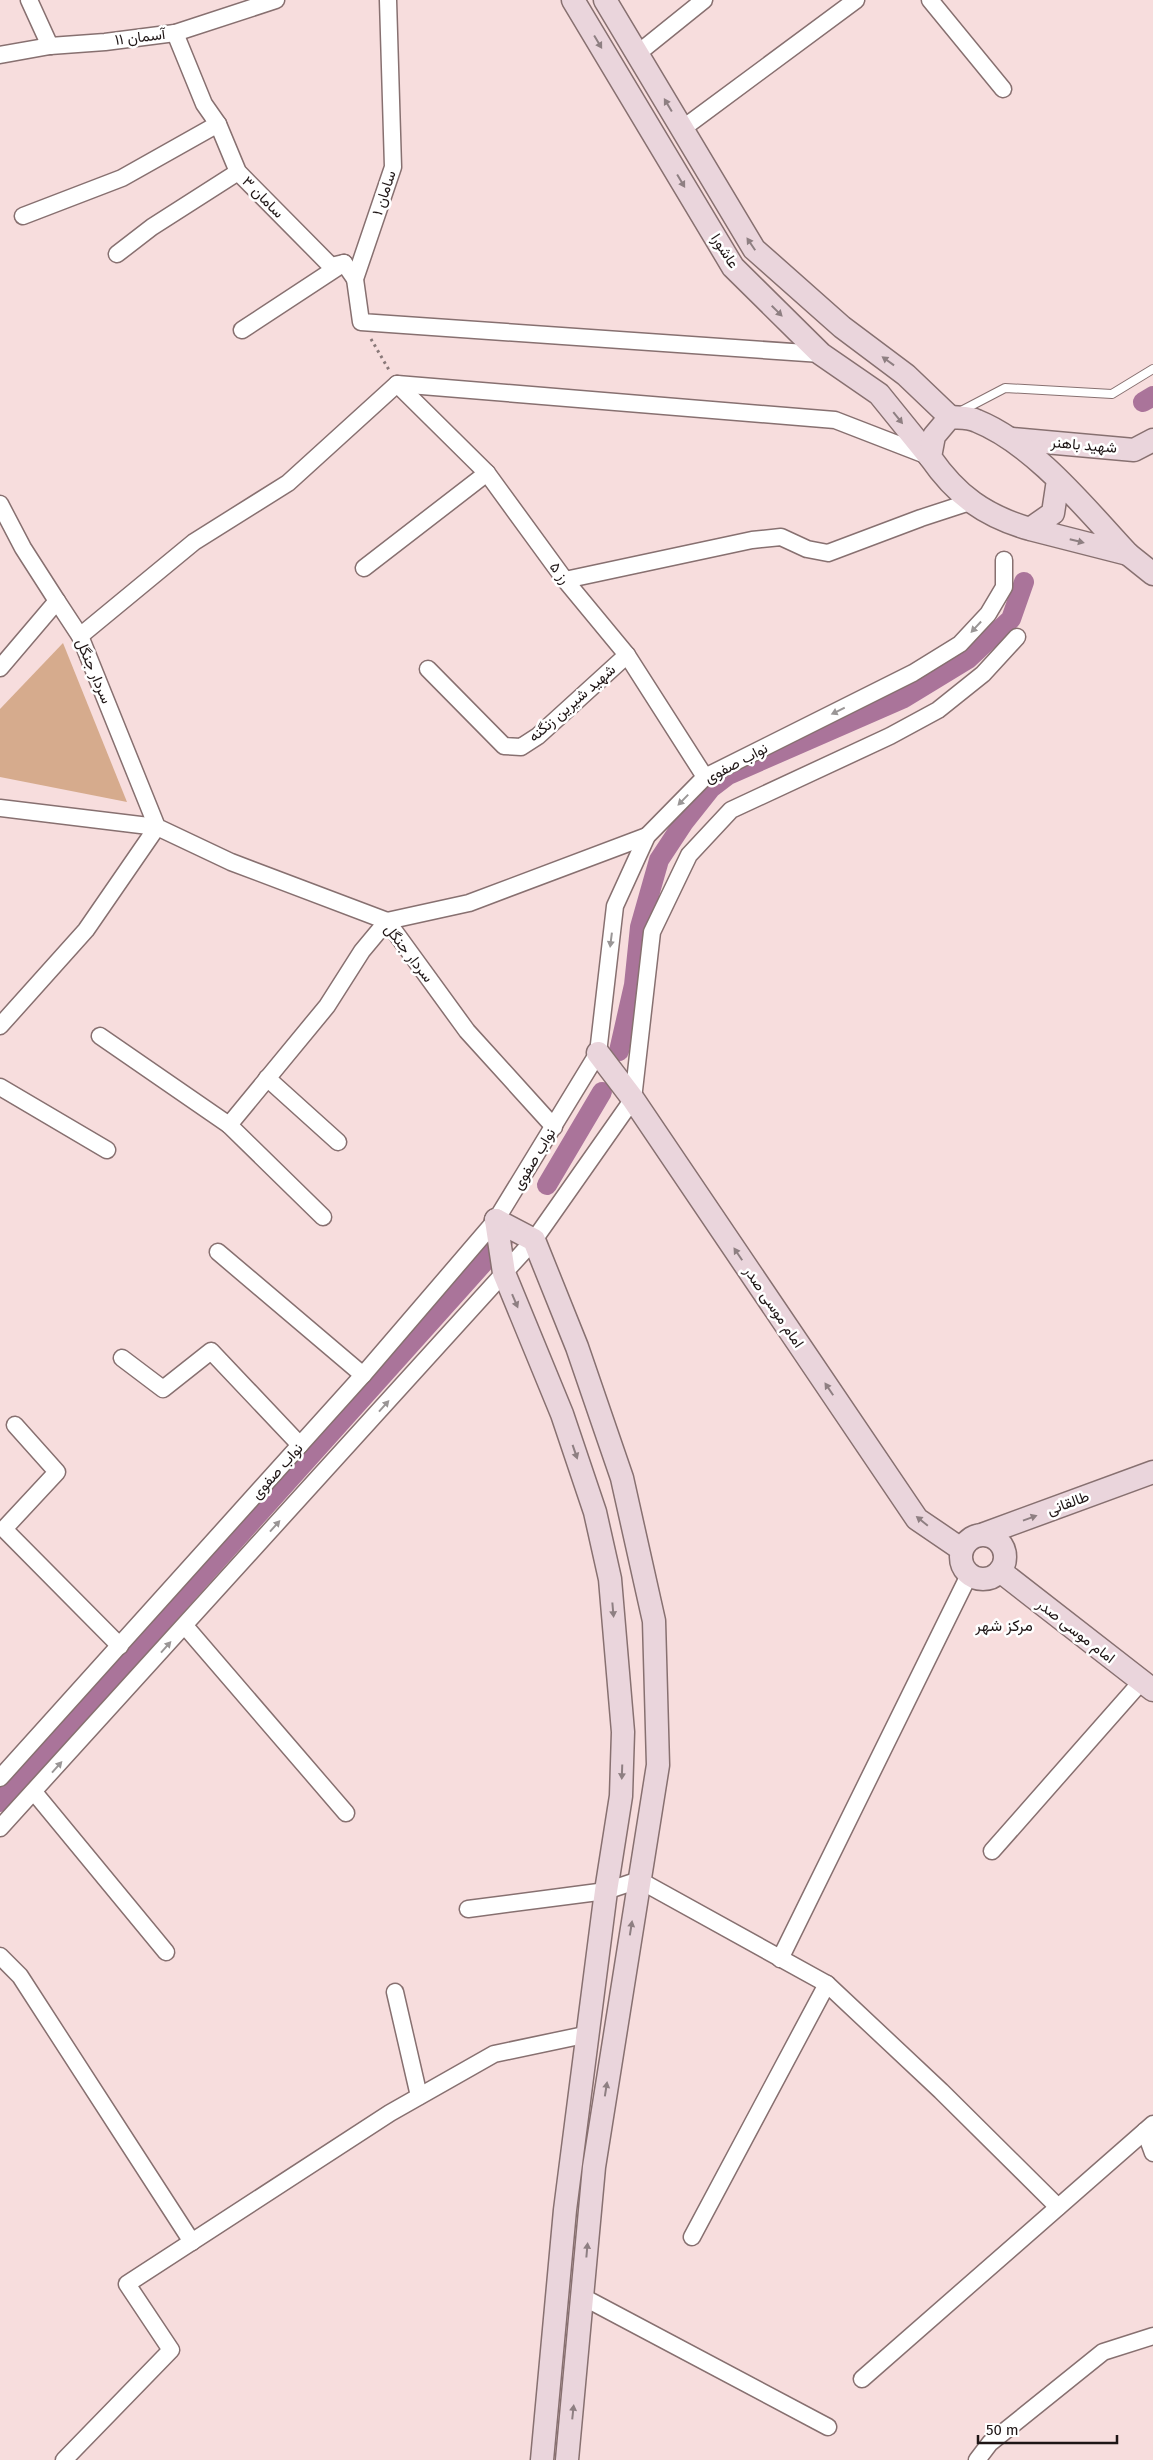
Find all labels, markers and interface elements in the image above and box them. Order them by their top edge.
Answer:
street label: آسمان ۱۱ [114,25,168,49]
one-way arrow [593,35,602,48]
one-way arrow [663,99,672,112]
street label: سامان ۱ [368,168,400,218]
street label: سامان ۳ [238,172,288,222]
one-way arrow [677,175,686,188]
street label: عاشورا [707,230,743,272]
one-way arrow [746,238,756,251]
one-way arrow [771,305,783,317]
one-way arrow [881,356,895,366]
one-way arrow [893,411,904,424]
street label: شهید باهنر [1049,433,1118,457]
one-way arrow [1070,537,1085,545]
street label: رز ۵ [546,558,574,588]
one-way arrow [970,621,982,633]
street label: سردار جنگل [72,636,116,706]
street label: شهید شیرین زنگنه [525,660,620,746]
one-way arrow [831,707,845,715]
street label: نواب صفوی [701,739,771,788]
one-way arrow [677,793,689,805]
street label: سردار جنگل [381,920,437,986]
one-way arrow [607,933,615,949]
street label: نواب صفوی [509,1125,560,1194]
one-way arrow [733,1247,743,1261]
street label: امام موسی صدر [739,1262,808,1352]
one-way arrow [512,1294,520,1308]
one-way arrow [824,1382,834,1395]
one-way arrow [378,1400,390,1412]
street label: نواب صفوی [247,1439,307,1503]
one-way arrow [572,1445,579,1460]
street label: طالقانی [1045,1487,1092,1520]
one-way arrow [1022,1514,1037,1521]
one-way arrow [915,1516,928,1527]
one-way arrow [269,1521,281,1533]
street label: امام موسی صدر [1032,1594,1119,1668]
one-way arrow [609,1602,617,1618]
district label: مرکز شهر [974,1616,1033,1636]
one-way arrow [160,1641,172,1653]
one-way arrow [51,1762,63,1774]
one-way arrow [618,1764,626,1780]
one-way arrow [628,1920,636,1936]
one-way arrow [602,2080,610,2096]
one-way arrow [583,2241,591,2257]
one-way arrow [569,2403,577,2419]
scale bar [978,2412,1117,2444]
text: 50 m [986,2421,1019,2439]

